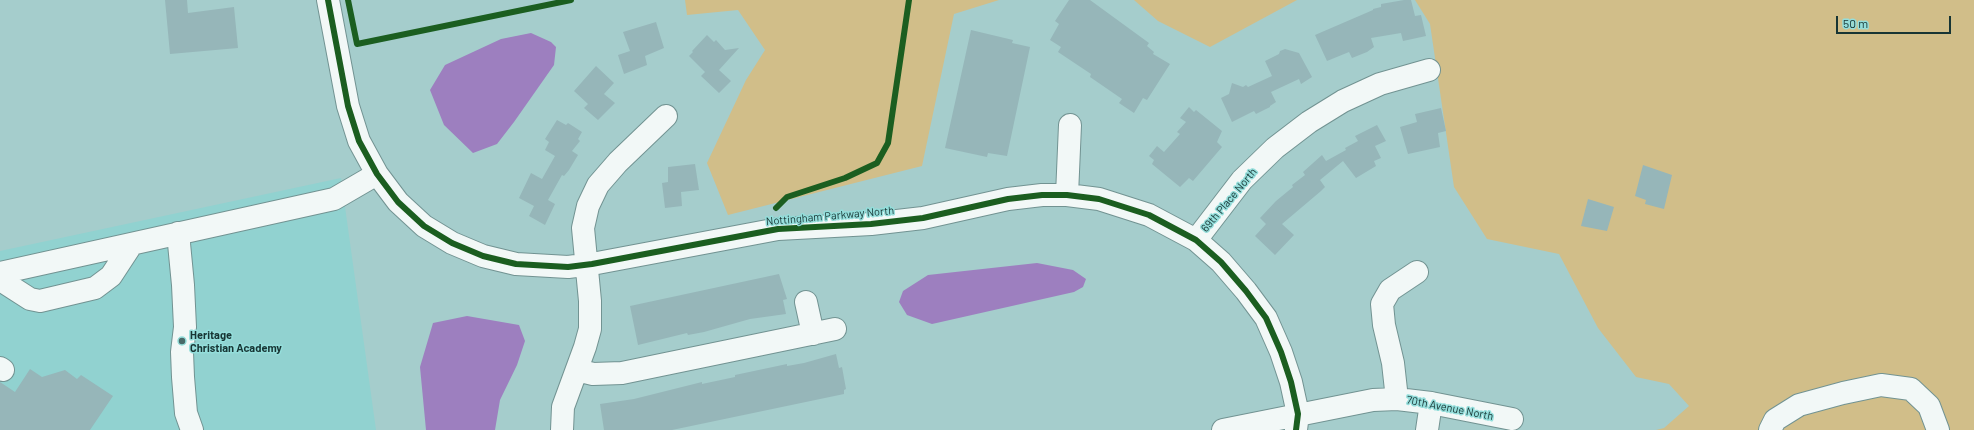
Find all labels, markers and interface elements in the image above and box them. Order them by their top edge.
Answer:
scale bar [1838,8,1953,34]
text: 50 m [1843,16,1868,30]
street label: 69th Place North [1198,165,1260,235]
street label: Nottingham Parkway North [765,204,895,228]
place label: Heritage Christian Academy [190,328,282,354]
marker: Heritage Christian Academy [177,336,187,346]
street label: 70th Avenue North [1405,393,1495,423]

